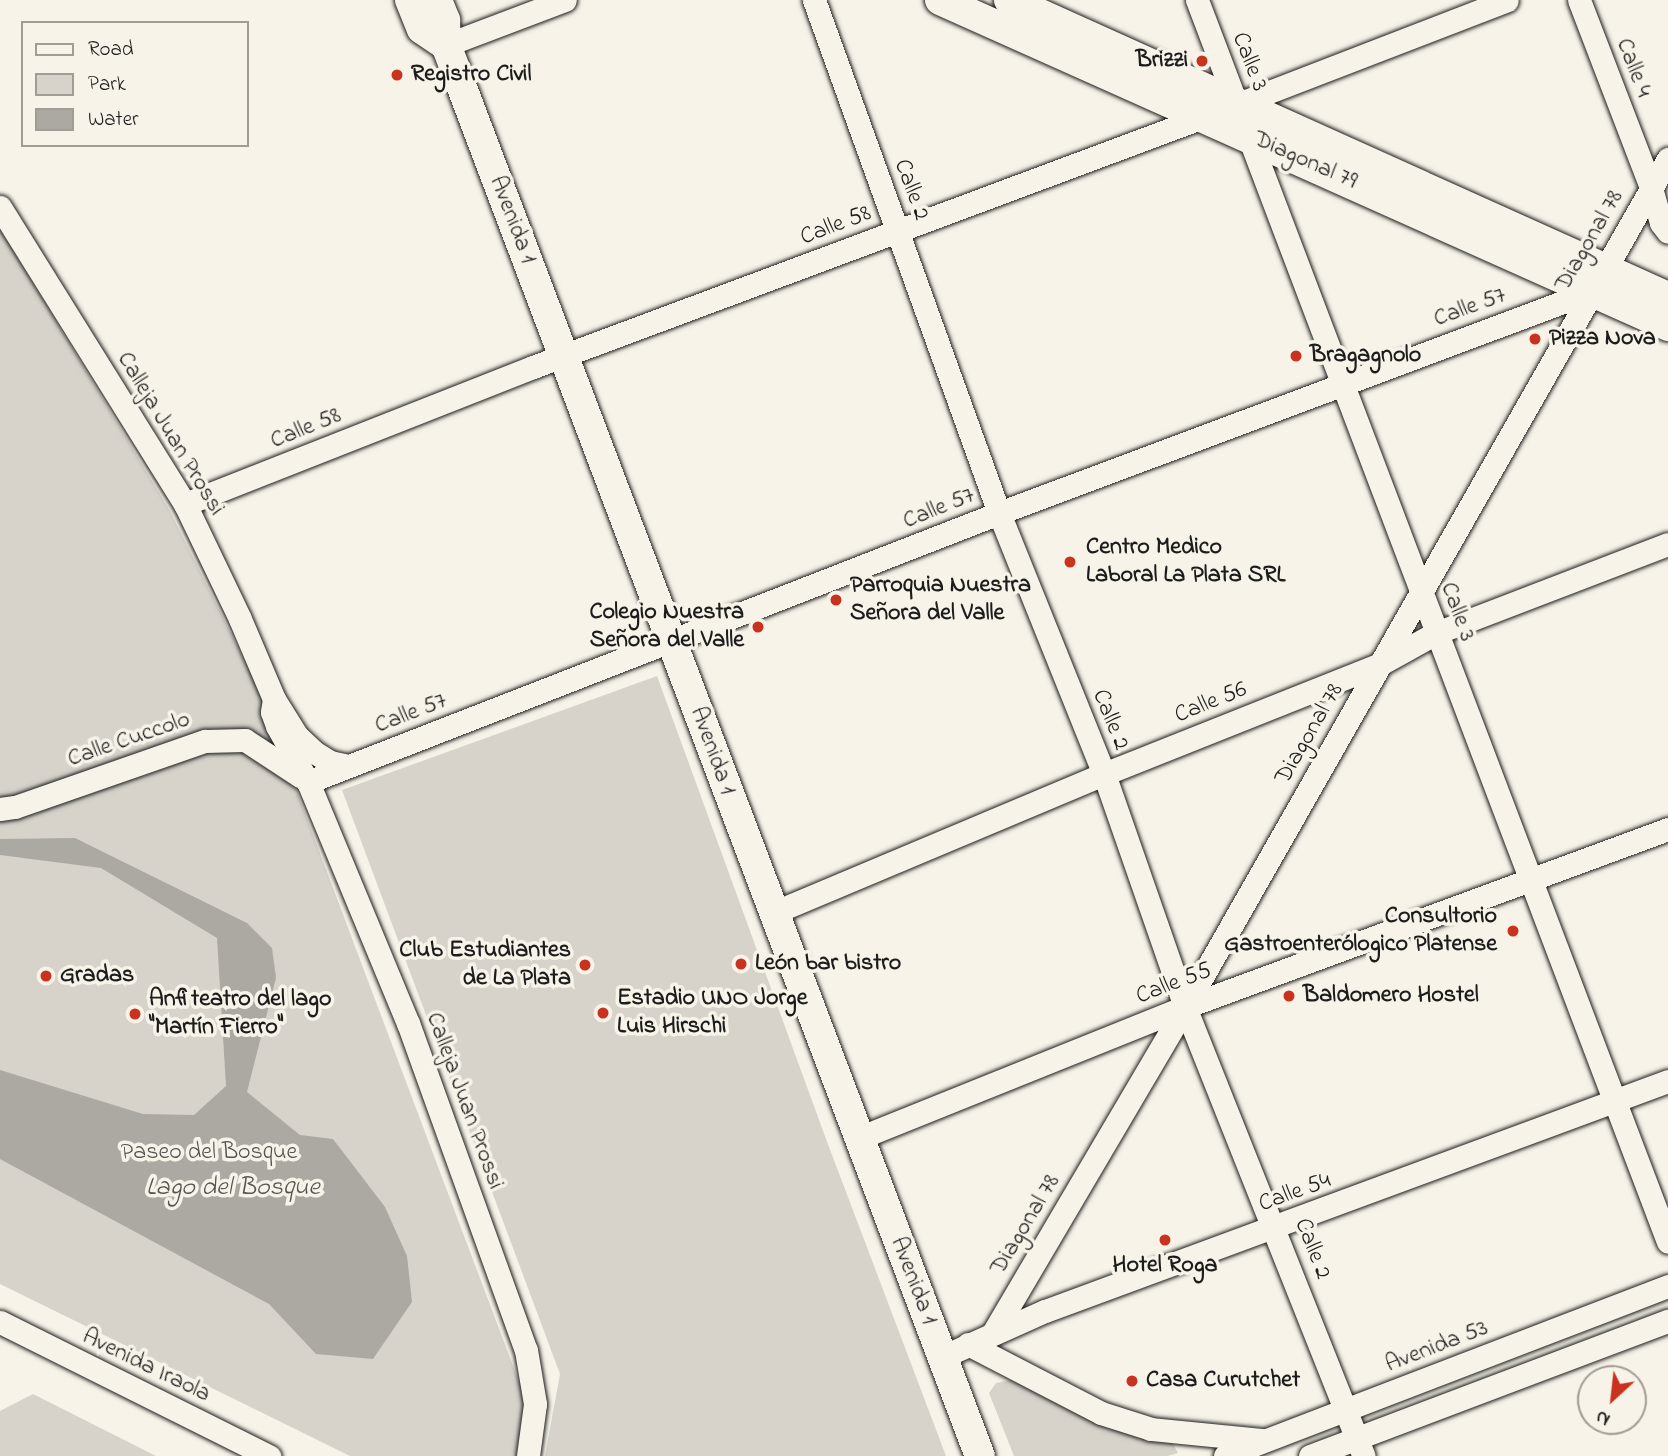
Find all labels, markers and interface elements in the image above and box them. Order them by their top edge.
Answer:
legend [21,21,248,147]
street label: Calle 3 [1225,28,1273,96]
street label: Calle 4 [1609,34,1657,102]
text: Road [88,35,134,65]
place label: Brizzi [1136,47,1188,75]
marker: Brizzi [1194,53,1210,69]
place label: Registro Civil [411,61,531,89]
marker: Registro Civil [389,67,405,83]
text: Park [88,70,126,100]
text: Water [88,105,139,135]
street label: Diagonal 79 [1249,125,1361,197]
street label: Calle 2 [887,156,935,224]
street label: Avenida 1 [482,172,542,268]
street label: Diagonal 78 [1550,185,1630,297]
street label: Calle 58 [796,199,876,253]
street label: Calle 57 [1430,282,1510,334]
place label: Pizza Nova [1549,325,1656,353]
marker: Pizza Nova [1527,331,1543,347]
place label: Bragagnolo [1310,342,1421,370]
street label: Calleja Juan Prossi [110,347,230,521]
marker: Bragagnolo [1288,348,1304,364]
street label: Calle 58 [266,402,346,456]
street label: Calle 57 [899,482,979,536]
place label: Centro Medico Laboral La Plata SRL [1086,534,1285,590]
marker: Centro Medico Laboral La Plata SRL [1060,552,1080,572]
place label: Parroquia Nuestra Señora del Valle [850,572,1031,628]
street label: Calle 3 [1433,578,1481,646]
marker: Parroquia Nuestra Señora del Valle [828,592,844,608]
place label: Colegio Nuestra Señora del Valle [589,599,744,655]
marker: Colegio Nuestra Señora del Valle [750,619,766,635]
street label: Calle 56 [1171,676,1251,730]
street label: Diagonal 78 [1270,678,1350,790]
street label: Calle 2 [1085,685,1135,755]
street label: Calle 57 [371,687,451,741]
street label: Avenida 1 [683,703,741,799]
street label: Calle Cuccolo [64,706,194,774]
place label: Consultorio Gastroenterólogico Platense [1224,903,1497,959]
marker: Consultorio Gastroenterólogico Platense [1503,921,1523,941]
place label: Club Estudiantes de La Plata [399,937,571,993]
place label: León bar bistro [755,950,901,978]
marker: León bar bistro [733,956,749,972]
marker: Club Estudiantes de La Plata [577,957,593,973]
street label: Calle 55 [1132,957,1216,1011]
place label: Gradas [60,962,134,990]
marker: Gradas [38,968,54,984]
place label: Baldomero Hostel [1303,982,1479,1010]
place label: Estadio UNO Jorge Luis Hirschi [617,985,807,1041]
place label: Anfiteatro del lago "Martín Fierro" [149,986,331,1042]
marker: Baldomero Hostel [1281,988,1297,1004]
marker: Estadio UNO Jorge Luis Hirschi [595,1005,611,1021]
marker: Anfiteatro del lago "Martín Fierro" [127,1006,143,1022]
street label: Calleja Juan Prossi [419,1009,509,1193]
park label: Paseo del Bosque [121,1139,297,1167]
street label: Calle 54 [1255,1167,1335,1219]
street label: Diagonal 78 [985,1170,1067,1280]
water label: Lago del Bosque [146,1173,320,1205]
street label: Calle 2 [1287,1214,1337,1284]
marker: Hotel Roga [1157,1232,1173,1248]
street label: Avenida 1 [883,1233,943,1329]
place label: Hotel Roga [1113,1252,1217,1280]
street label: Avenida 53 [1382,1314,1492,1380]
street label: Avenida Iraola [77,1323,215,1409]
north arrow [1577,1365,1647,1435]
place label: Casa Curutchet [1146,1367,1300,1395]
marker: Casa Curutchet [1124,1373,1140,1389]
text: N [1591,1402,1615,1432]

